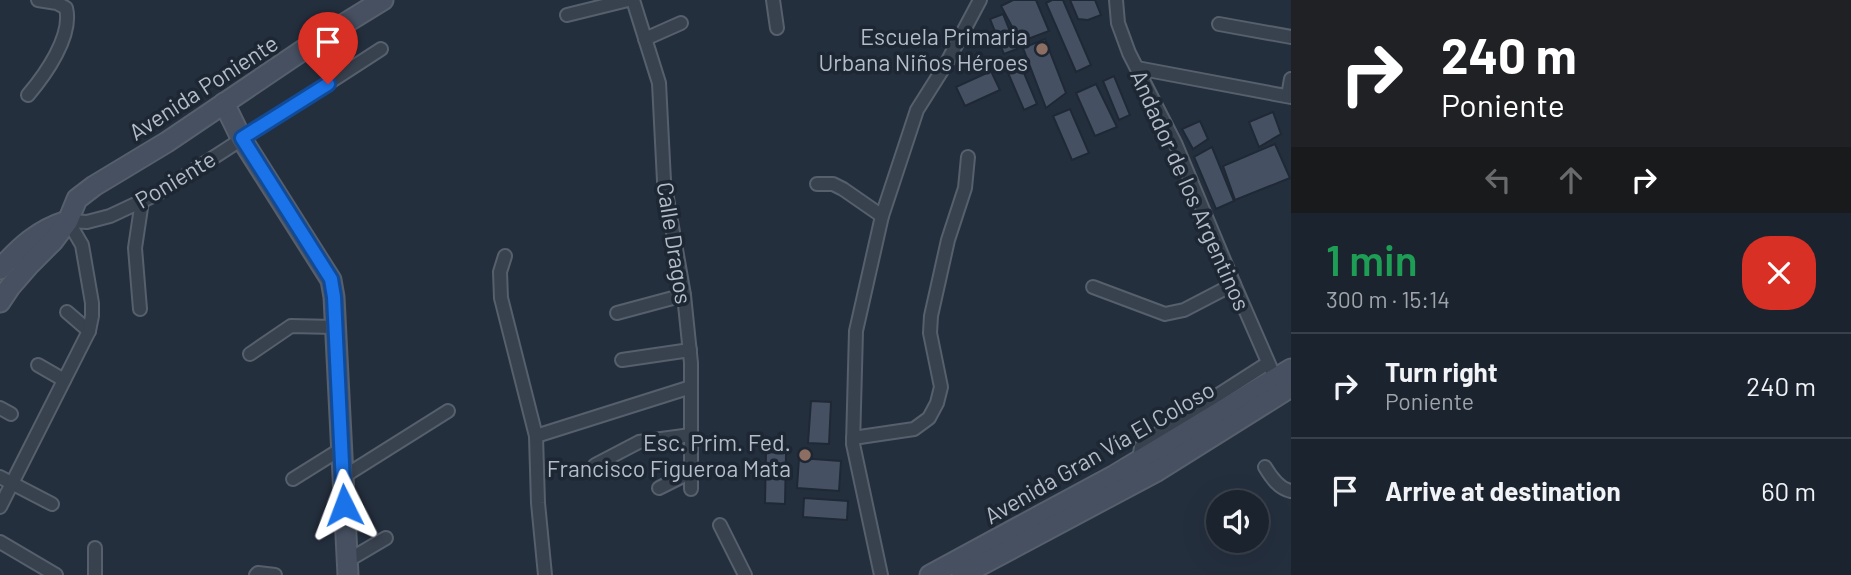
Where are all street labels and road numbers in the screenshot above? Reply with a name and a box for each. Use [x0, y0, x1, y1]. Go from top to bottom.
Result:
street label: Avenida Poniente [123, 28, 283, 146]
street label: Andador de los Argentinos [1125, 65, 1257, 315]
street label: Poniente [130, 144, 220, 214]
street label: Calle Dragos [652, 180, 698, 306]
street label: Avenida Gran Vía El Coloso [979, 375, 1219, 529]

